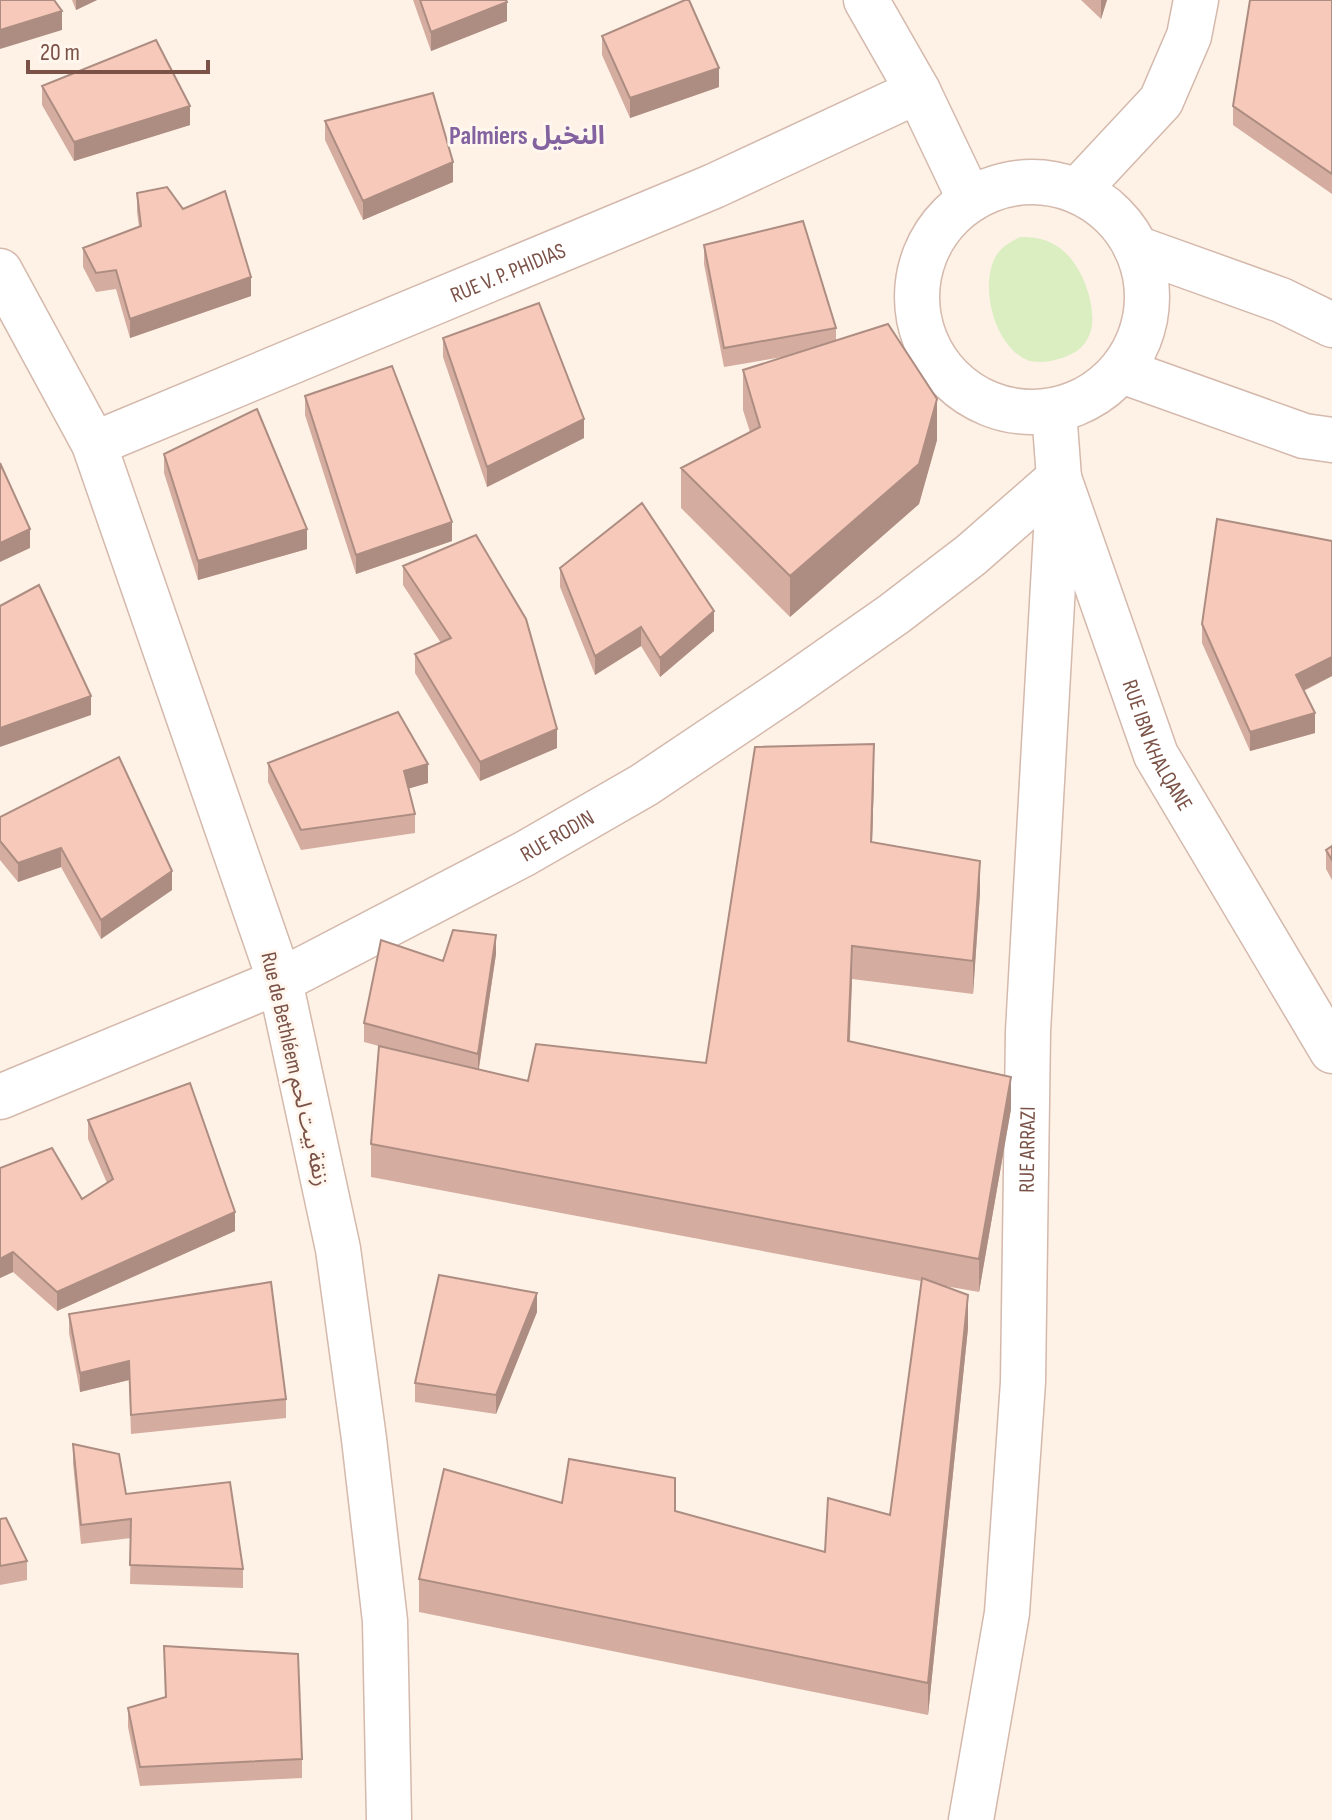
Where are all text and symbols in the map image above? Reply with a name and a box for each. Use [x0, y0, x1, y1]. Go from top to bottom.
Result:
scale bar [28, 24, 208, 74]
text: 20 m [40, 38, 80, 67]
district label: Palmiers النخيل [449, 121, 605, 152]
street label: RUE V. P. PHIDIAS [447, 237, 570, 309]
street label: RUE IBN KHALQANE [1116, 676, 1198, 816]
street label: RUE RODIN [516, 805, 599, 868]
street label: Rue de Bethléem زنقة بيت لحم [252, 950, 335, 1190]
street label: RUE ARRAZI [1014, 1106, 1042, 1193]

